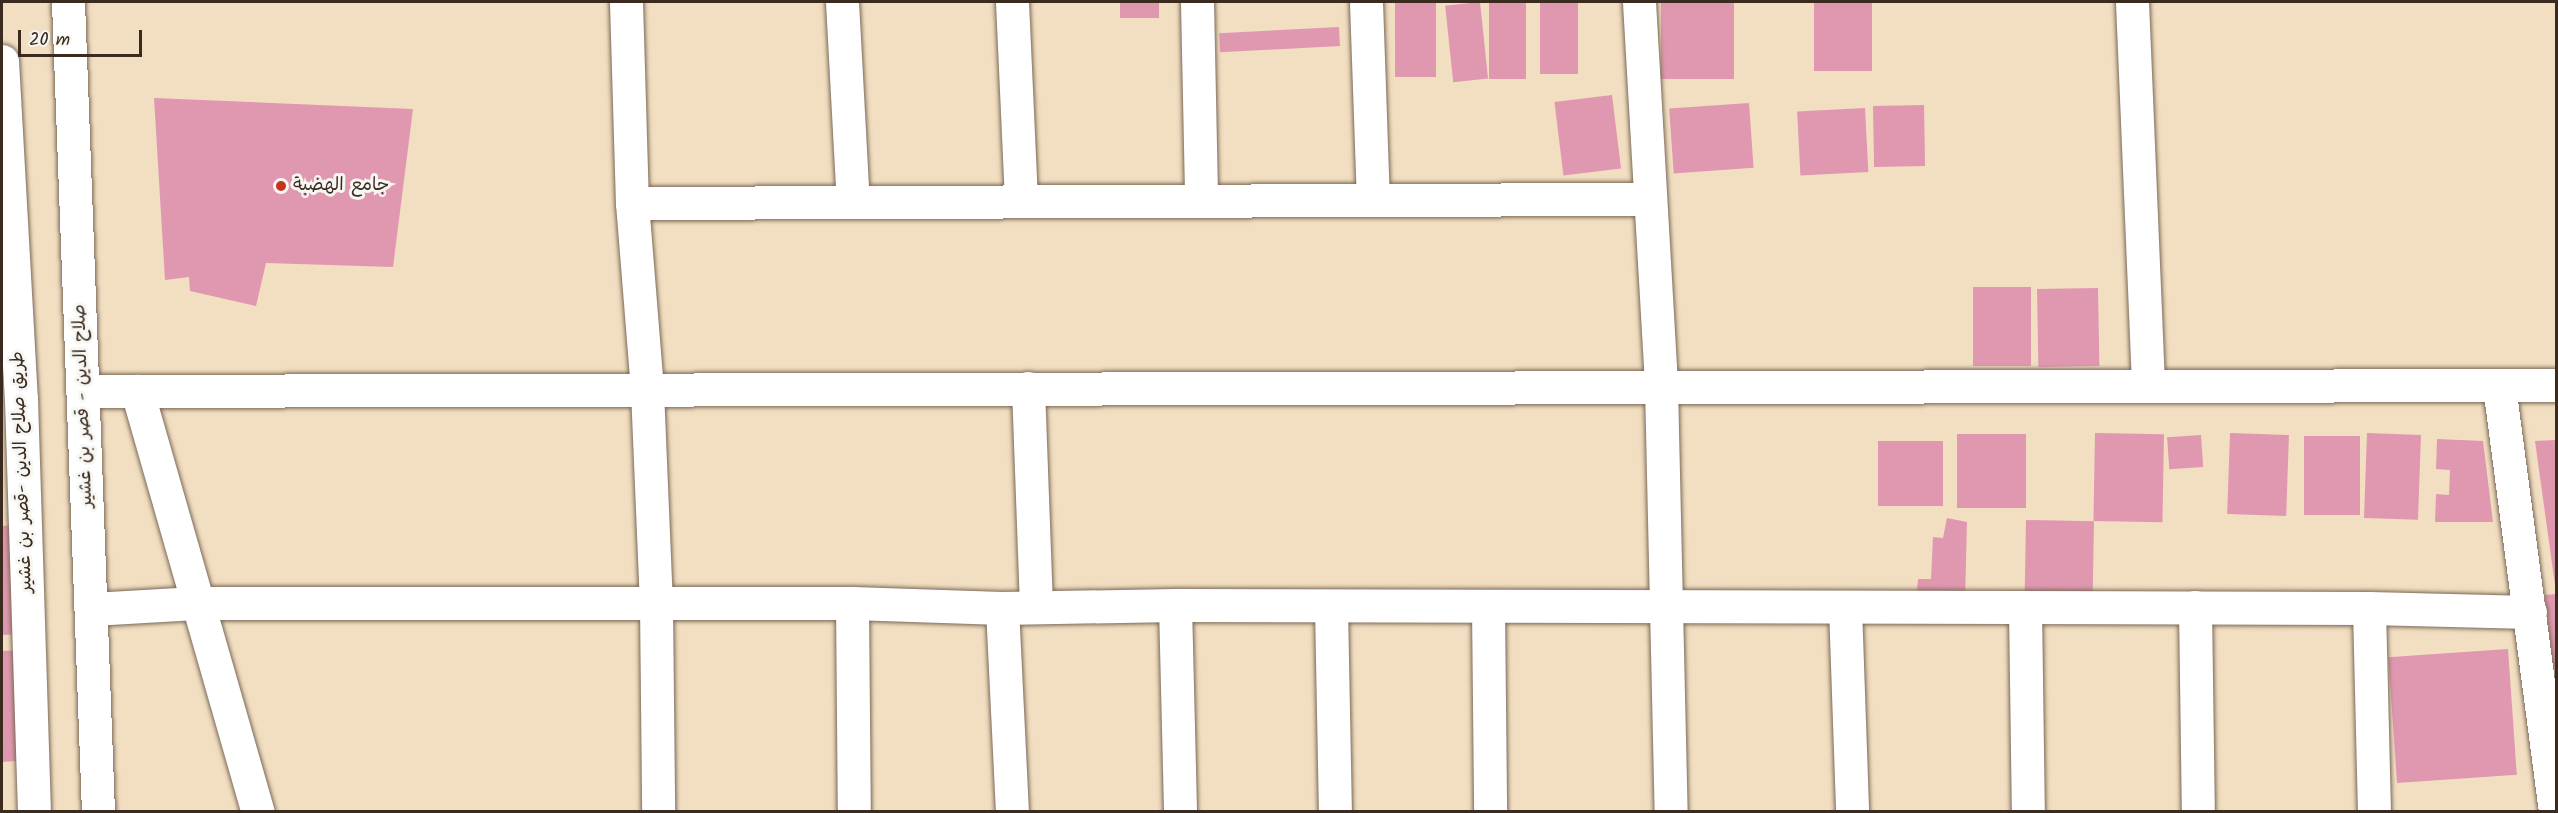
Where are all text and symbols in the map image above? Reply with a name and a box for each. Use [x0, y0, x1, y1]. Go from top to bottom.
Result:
scale bar [21, 18, 146, 56]
text: 20 m [29, 26, 70, 55]
place label: جامع الهضبة [293, 175, 389, 197]
marker: جامع الهضبة [274, 179, 288, 193]
street label: صلاح الدين - قصر بن غشير [70, 304, 98, 508]
street label: طريق صلاح الدين -قصر بن غشير [8, 351, 38, 593]

